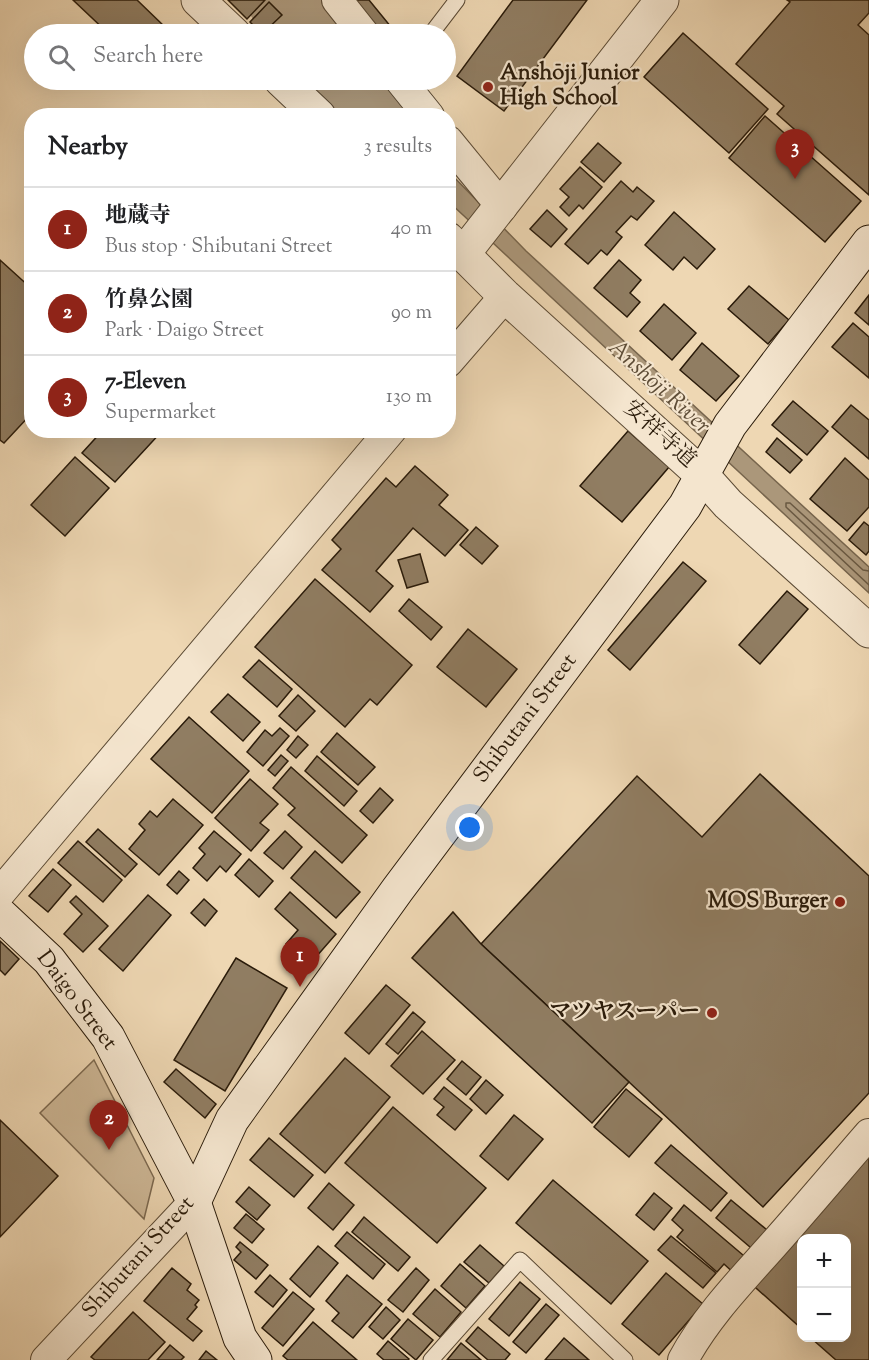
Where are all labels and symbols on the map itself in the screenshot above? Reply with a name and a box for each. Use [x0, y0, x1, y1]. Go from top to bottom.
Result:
place label: Anshōji Junior High School [500, 58, 640, 115]
marker: Anshōji Junior High School [481, 80, 495, 94]
pin: 3 [776, 130, 814, 179]
water label: Anshōji River [600, 332, 718, 443]
street label: 安祥寺道 [616, 394, 702, 476]
street label: Shibutani Street [467, 647, 586, 791]
your location [455, 813, 484, 842]
place label: MOS Burger [708, 886, 829, 918]
marker: MOS Burger [833, 895, 847, 909]
pin: 1 [280, 938, 320, 987]
street label: Daigo Street [28, 944, 125, 1058]
place label: マツヤスーパー [549, 997, 700, 1029]
marker: マツヤスーパー [705, 1006, 719, 1020]
pin: 2 [90, 1100, 128, 1150]
street label: Shibutani Street [75, 1189, 203, 1326]

